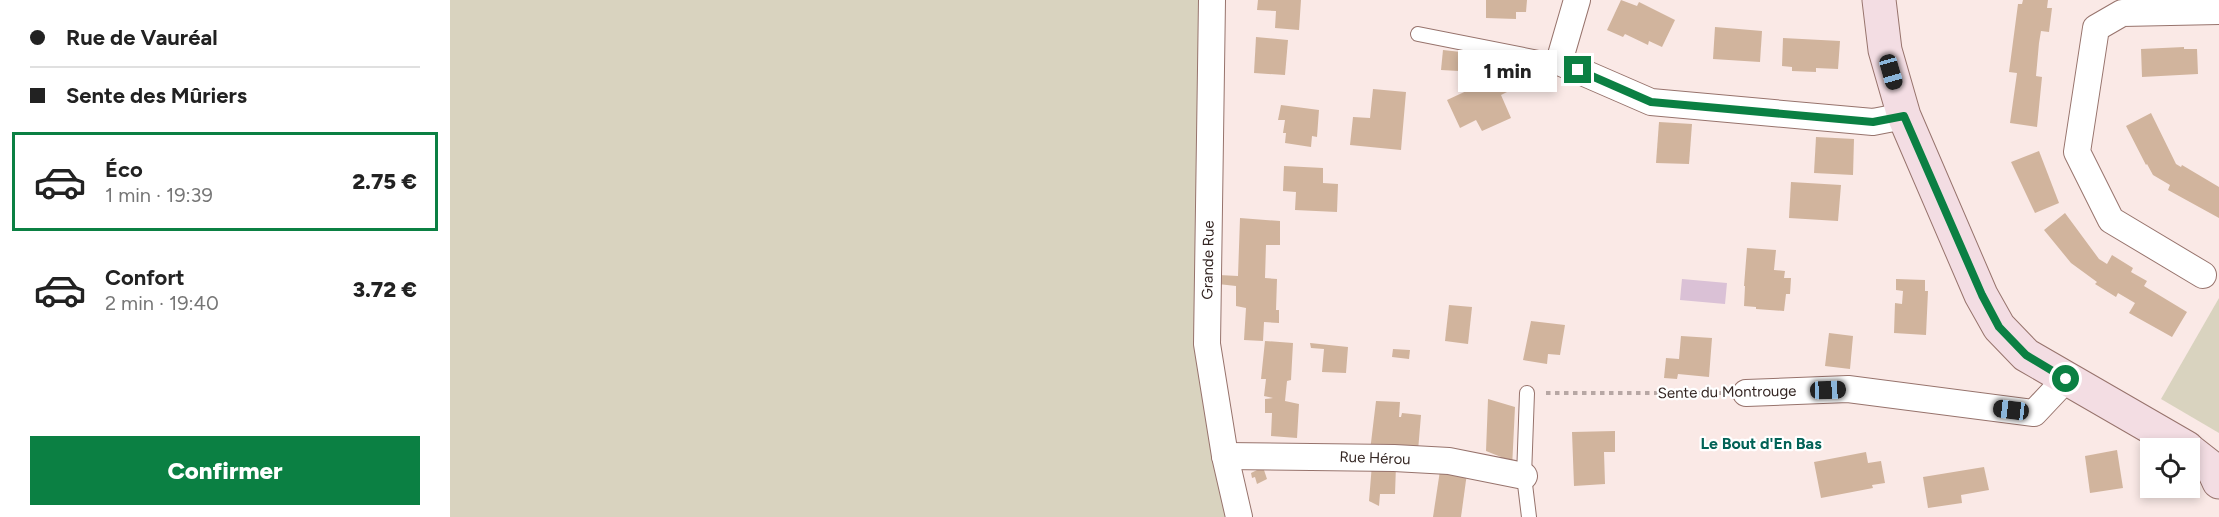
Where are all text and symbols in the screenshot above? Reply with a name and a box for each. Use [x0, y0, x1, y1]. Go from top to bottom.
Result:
text: Rue de Vauréal [66, 24, 218, 51]
callout: 1 min [1458, 49, 1557, 91]
car [1877, 52, 1905, 92]
route end [1564, 56, 1591, 83]
text: 1 min [1484, 59, 1531, 83]
text: Sente des Mûriers [66, 82, 247, 109]
icon: car [33, 155, 87, 209]
text: Éco [105, 156, 143, 183]
text: 2.75 € [352, 168, 417, 195]
text: 1 min · 19:39 [105, 183, 213, 207]
street label: Grande Rue [1198, 220, 1218, 300]
icon: car [33, 263, 87, 317]
text: Confort [105, 264, 185, 291]
text: 3.72 € [353, 276, 417, 303]
text: 2 min · 19:40 [105, 291, 219, 315]
route start [2052, 365, 2079, 392]
car [1810, 380, 1846, 400]
street label: Sente du Montrouge [1657, 382, 1797, 402]
car [1992, 399, 2030, 421]
district label: Le Bout d'En Bas [1700, 434, 1822, 453]
button: Confirmer [30, 436, 420, 505]
map controls [2140, 438, 2200, 498]
button: locate [2140, 438, 2200, 498]
street label: Rue Hérou [1339, 448, 1411, 468]

